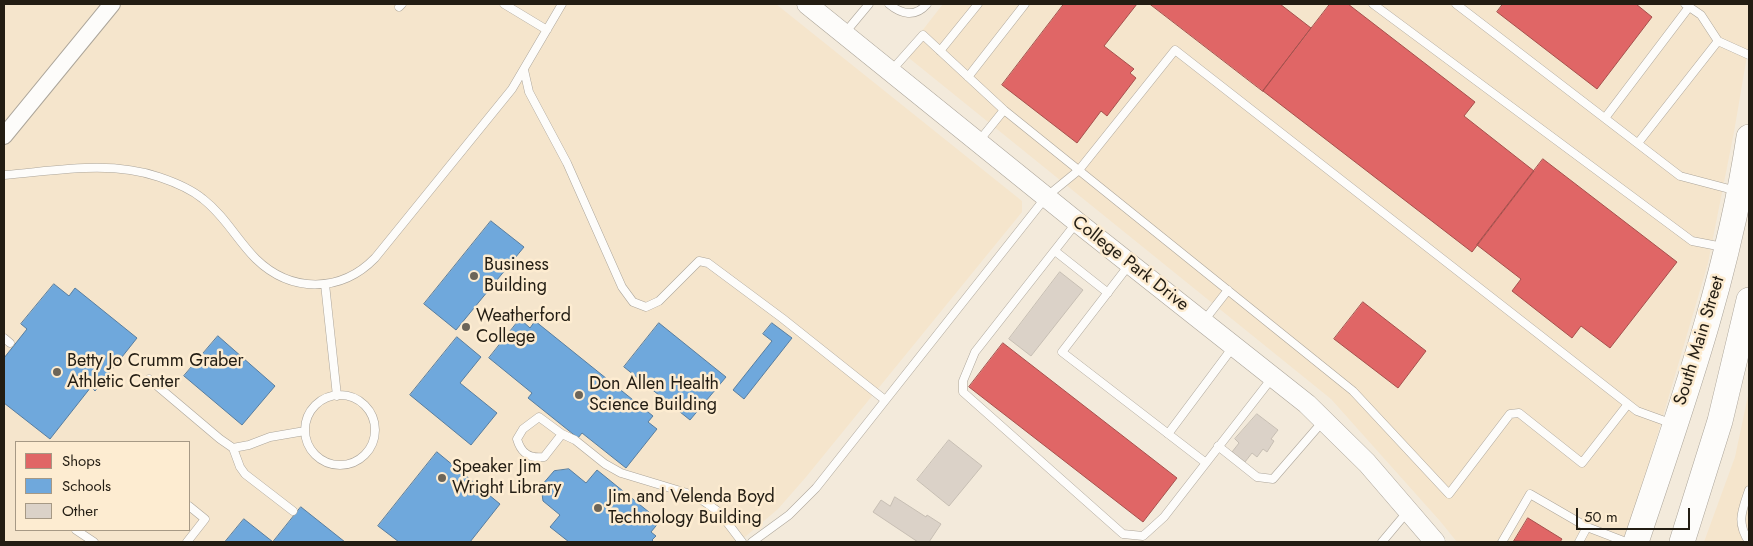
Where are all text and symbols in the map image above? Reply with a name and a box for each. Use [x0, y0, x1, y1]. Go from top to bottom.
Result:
street label: College Park Drive [1067, 212, 1193, 316]
place label: Business Building [484, 255, 549, 298]
marker: Business Building [468, 270, 480, 282]
street label: South Main Street [1670, 274, 1730, 408]
place label: Weatherford College [476, 306, 571, 348]
marker: Weatherford College [460, 321, 472, 333]
place label: Betty Jo Crumm Graber Athletic Center [67, 351, 244, 394]
marker: Betty Jo Crumm Graber Athletic Center [51, 366, 63, 378]
place label: Don Allen Health Science Building [589, 374, 719, 416]
marker: Don Allen Health Science Building [573, 389, 585, 401]
legend [15, 441, 190, 531]
text: Shops [62, 450, 101, 472]
place label: Speaker Jim Wright Library [452, 457, 561, 499]
marker: Speaker Jim Wright Library [436, 472, 448, 484]
text: Schools [62, 475, 111, 497]
place label: Jim and Velenda Boyd Technology Building [608, 487, 775, 530]
scale bar [1578, 498, 1692, 530]
text: Other [62, 500, 98, 522]
marker: Jim and Velenda Boyd Technology Building [592, 502, 604, 514]
text: 50 m [1584, 506, 1618, 528]

